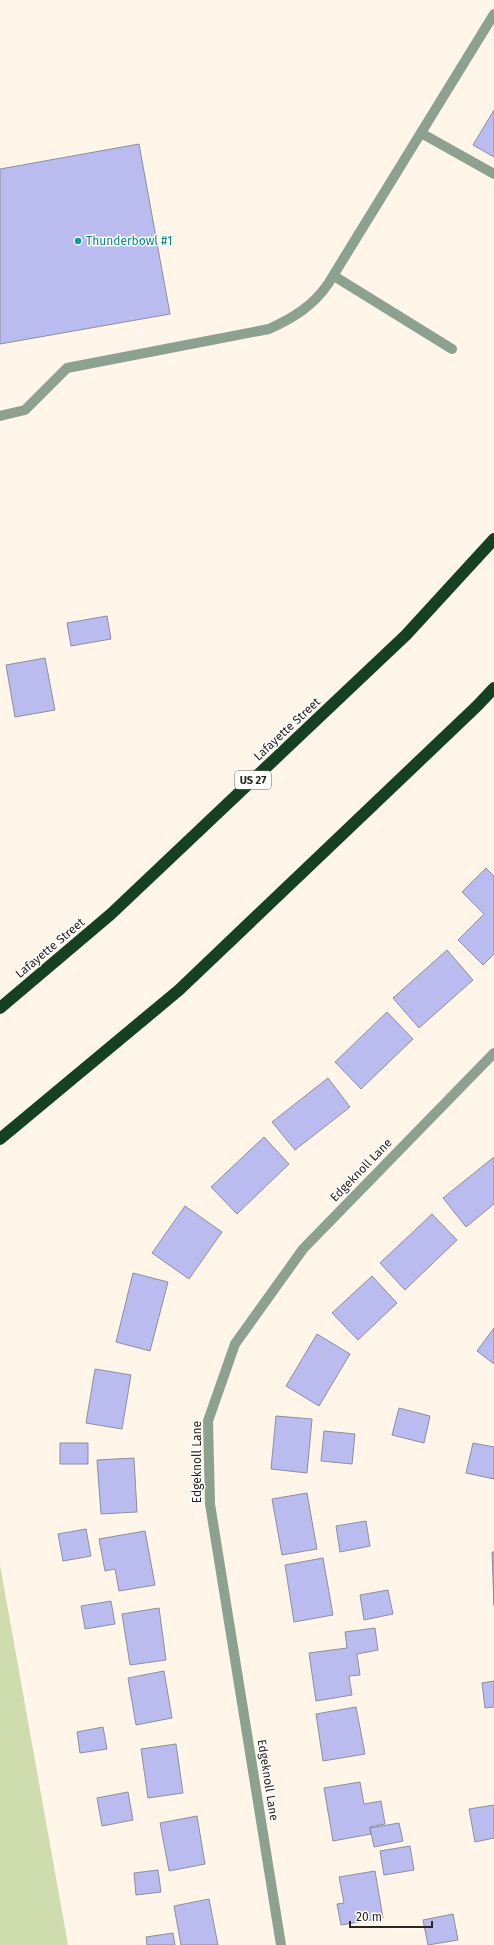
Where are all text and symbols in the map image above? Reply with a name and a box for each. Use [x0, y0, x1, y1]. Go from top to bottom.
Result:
place label: Thunderbowl #1 [86, 234, 172, 248]
marker: Thunderbowl #1 [73, 236, 83, 246]
street label: Lafayette Street [251, 694, 324, 763]
road number: US 27 [235, 771, 271, 789]
street label: Lafayette Street [13, 915, 88, 981]
street label: Edgeknoll Lane [327, 1136, 395, 1204]
street label: Edgeknoll Lane [190, 1421, 204, 1503]
street label: Edgeknoll Lane [255, 1738, 281, 1822]
scale bar [350, 1903, 432, 1929]
text: 20 m [356, 1910, 382, 1924]

